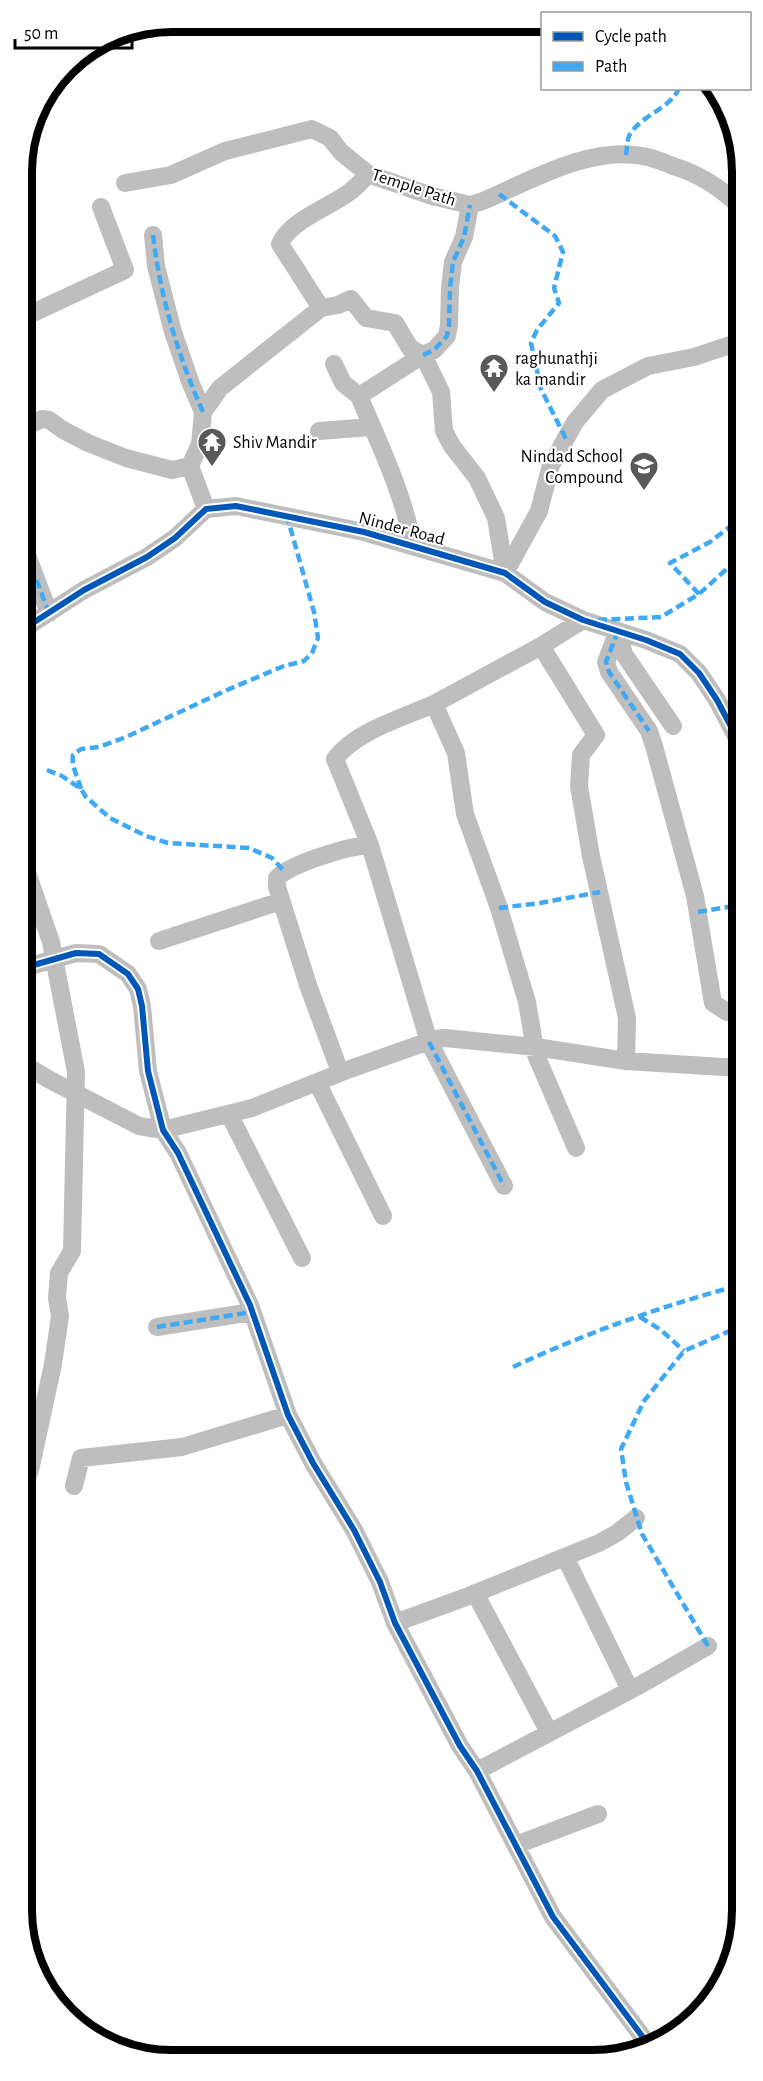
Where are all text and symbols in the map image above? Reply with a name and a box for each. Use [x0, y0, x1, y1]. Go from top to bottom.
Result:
scale bar [15, 12, 132, 50]
legend [541, 12, 751, 90]
text: 50 m [24, 25, 58, 43]
text: Cycle path [595, 28, 667, 46]
text: Path [595, 58, 627, 76]
street label: Temple Path [369, 166, 458, 210]
place label: raghunathji ka mandir [515, 350, 598, 389]
temple icon: raghunathji ka mandir [478, 352, 510, 394]
temple icon: Shiv Mandir [196, 426, 228, 468]
place label: Shiv Mandir [233, 434, 317, 452]
place label: Nindad School Compound [521, 448, 623, 487]
school or university icon: Nindad School Compound [628, 450, 660, 492]
street label: Ninder Road [357, 509, 447, 549]

